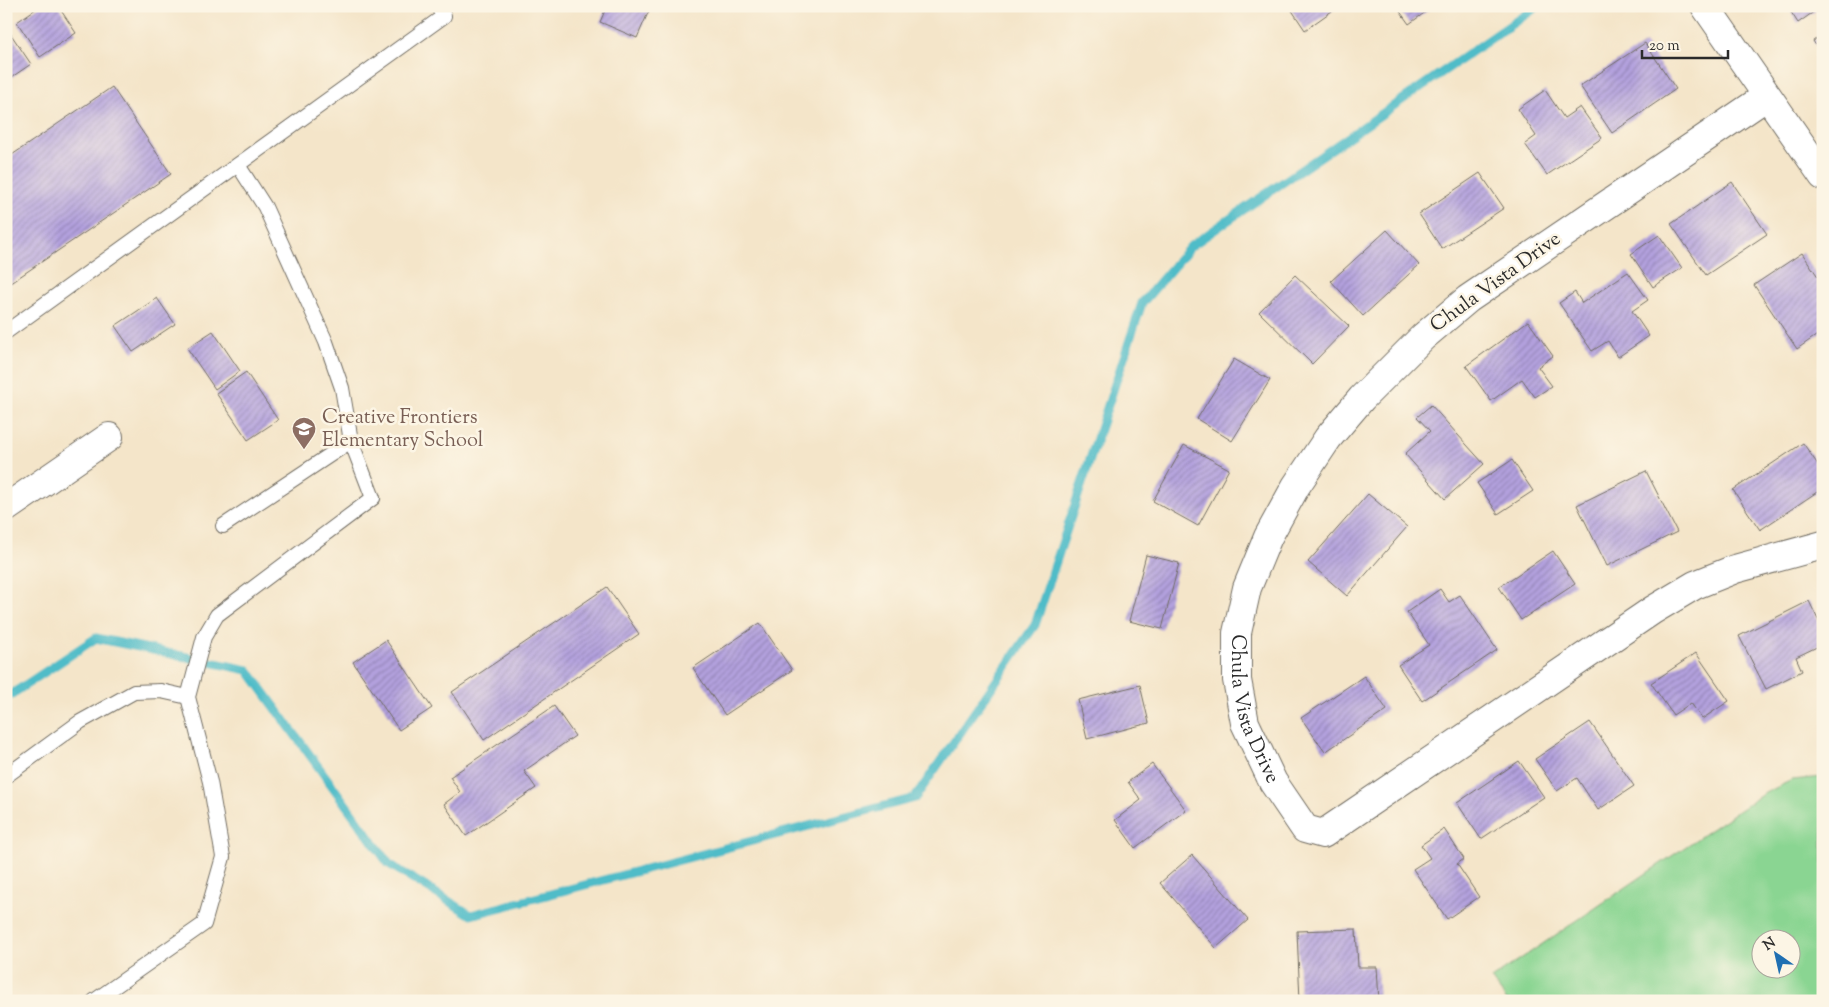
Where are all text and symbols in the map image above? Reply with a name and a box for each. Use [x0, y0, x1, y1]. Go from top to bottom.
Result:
scale bar [1642, 28, 1728, 60]
text: 20 m [1649, 36, 1680, 57]
street label: Chula Vista Drive [1425, 226, 1567, 340]
place label: Creative Frontiers Elementary School [322, 404, 484, 456]
school or university icon: Creative Frontiers Elementary School [291, 416, 317, 450]
street label: Chula Vista Drive [1223, 634, 1286, 789]
north arrow [1752, 930, 1802, 980]
text: N [1760, 933, 1780, 956]

